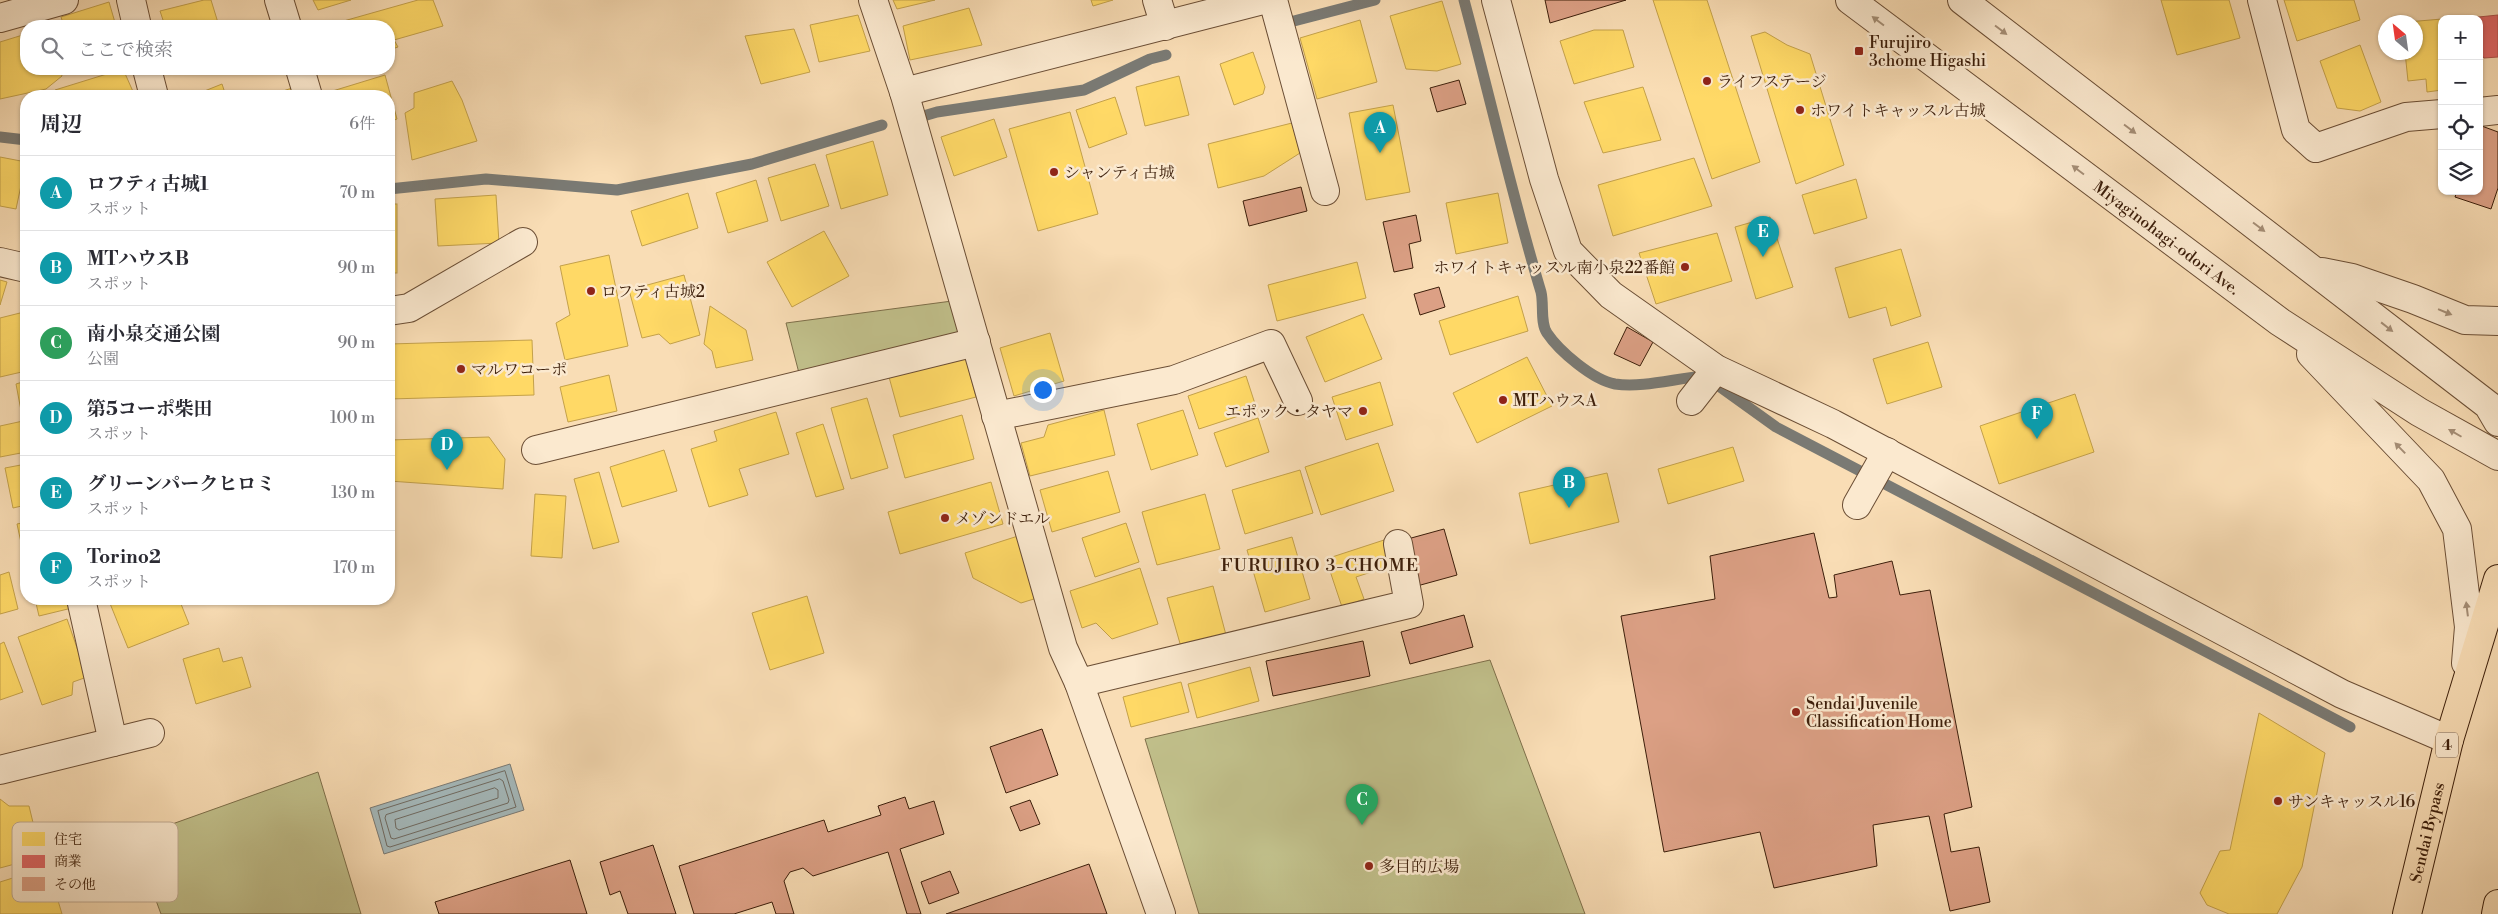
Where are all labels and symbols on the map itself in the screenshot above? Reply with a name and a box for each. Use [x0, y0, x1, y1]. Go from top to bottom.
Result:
one-way arrow [1872, 15, 1885, 26]
north arrow [2378, 15, 2423, 60]
one-way arrow [1994, 24, 2007, 35]
place label: Furujiro 3chome Higashi [1869, 33, 1986, 71]
marker: Furujiro 3chome Higashi [1853, 45, 1865, 57]
place label: ライフステージ [1717, 72, 1827, 92]
marker: ライフステージ [1701, 75, 1713, 87]
place label: ホワイトキャッスル古城 [1810, 101, 1986, 121]
marker: ホワイトキャッスル古城 [1794, 104, 1806, 116]
pin: A [1364, 112, 1396, 153]
one-way arrow [2123, 123, 2136, 134]
place label: シャンティ古城 [1064, 163, 1174, 183]
one-way arrow [2071, 165, 2085, 175]
marker: シャンティ古城 [1048, 166, 1060, 178]
street label: Miyaginohagi-odori Ave. [2089, 177, 2243, 299]
pin: E [1747, 216, 1779, 257]
one-way arrow [2252, 222, 2265, 233]
place label: ホワイトキャッスル南小泉22番館 [1433, 258, 1675, 278]
marker: ホワイトキャッスル南小泉22番館 [1679, 261, 1691, 273]
place label: ロフティ古城2 [601, 282, 705, 302]
marker: ロフティ古城2 [585, 285, 597, 297]
one-way arrow [2438, 308, 2453, 316]
one-way arrow [2380, 322, 2393, 333]
place label: マルワコーポ [471, 360, 567, 380]
marker: マルワコーポ [455, 363, 467, 375]
your location [1030, 377, 1056, 403]
place label: MTハウスA [1513, 391, 1598, 411]
marker: MTハウスA [1497, 394, 1509, 406]
pin: F [2021, 398, 2053, 439]
place label: エポック・タヤマ [1225, 402, 1353, 422]
marker: エポック・タヤマ [1357, 405, 1369, 417]
one-way arrow [2449, 428, 2462, 437]
pin: D [431, 429, 463, 470]
one-way arrow [2394, 443, 2406, 455]
pin: B [1553, 467, 1585, 508]
place label: メゾンドエル [955, 509, 1050, 529]
marker: メゾンドエル [939, 512, 951, 524]
district label: FURUJIRO 3-CHOME [1221, 554, 1419, 577]
one-way arrow [2463, 600, 2471, 616]
place label: Sendai Juvenile Classification Home [1806, 694, 1952, 732]
marker: Sendai Juvenile Classification Home [1790, 706, 1802, 718]
road number: 4 [2436, 732, 2458, 758]
street label: Sendai Bypass [2406, 780, 2449, 885]
pin: C [1346, 784, 1378, 825]
place label: サンキャッスル16 [2288, 792, 2416, 812]
marker: サンキャッスル16 [2272, 795, 2284, 807]
legend [12, 822, 178, 902]
text: 住宅 [54, 831, 82, 849]
text: 商業 [54, 853, 82, 871]
place label: 多目的広場 [1379, 857, 1459, 877]
marker: 多目的広場 [1363, 860, 1375, 872]
text: その他 [54, 876, 96, 894]

